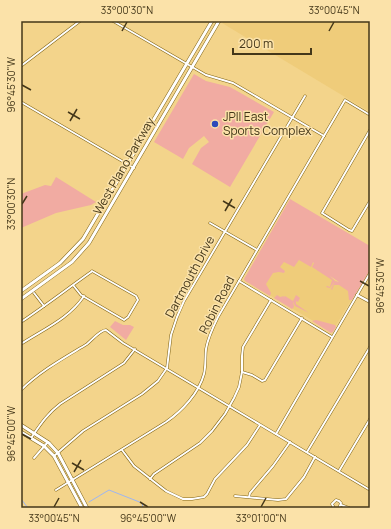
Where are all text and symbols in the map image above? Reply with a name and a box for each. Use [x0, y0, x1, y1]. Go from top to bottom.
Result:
text: 33°00'30"N [101, 3, 153, 17]
text: 33°00'45"N [308, 3, 360, 17]
scale bar [233, 30, 311, 56]
text: 200 m [239, 35, 273, 52]
text: 96°45'30"W [4, 57, 18, 113]
place label: JPII East Sports Complex [223, 108, 312, 139]
street label: West Plano Parkway [89, 113, 159, 218]
marker: JPII East Sports Complex [210, 119, 220, 129]
text: 33°00'30"N [4, 178, 18, 230]
street label: Dartmouth Drive [161, 233, 218, 321]
text: 96°45'30"W [373, 258, 387, 314]
street label: Robin Road [195, 273, 238, 336]
text: 96°45'00"W [4, 405, 18, 462]
text: 33°00'45"N [28, 511, 80, 525]
text: 96°45'00"W [120, 511, 177, 525]
text: 33°01'00"N [236, 511, 286, 525]

